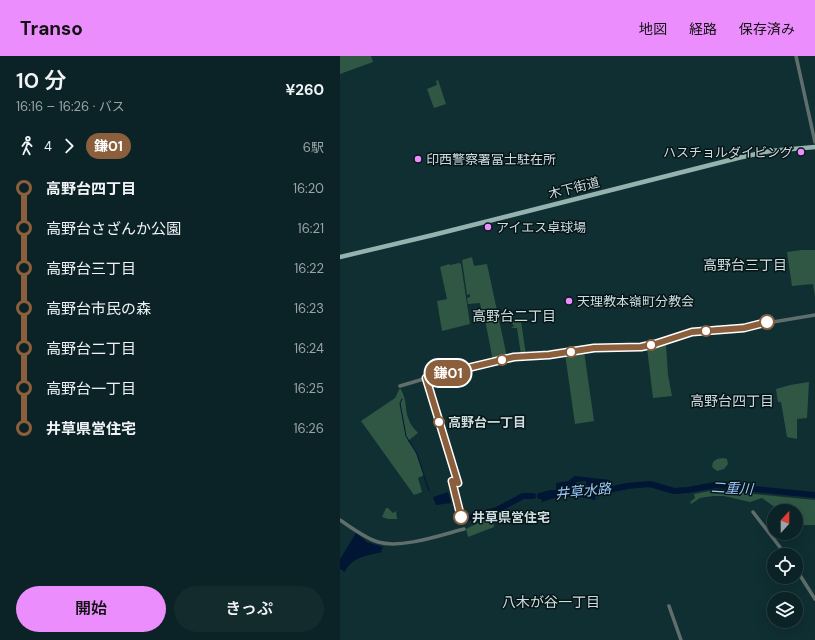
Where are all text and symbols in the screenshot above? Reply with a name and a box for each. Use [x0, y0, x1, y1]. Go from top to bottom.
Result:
text: Transo [20, 16, 83, 41]
text: 地図 [639, 20, 667, 38]
text: 経路 [689, 20, 717, 38]
text: 保存済み [739, 20, 795, 38]
text: 10 分 [16, 66, 66, 95]
text: ¥260 [286, 80, 324, 100]
text: 16:16 – 16:26 · バス [16, 98, 125, 115]
icon: walk [16, 135, 38, 157]
icon: forward [58, 135, 80, 157]
text: 鎌01 [94, 137, 123, 155]
text: 4 [44, 138, 52, 155]
text: 6駅 [303, 139, 324, 156]
place label: ハスチョルダイビング [663, 144, 793, 161]
marker: ハスチョルダイビング [796, 147, 806, 157]
place label: 印西警察署冨士駐在所 [426, 151, 556, 168]
marker: 印西警察署冨士駐在所 [413, 154, 423, 164]
street label: 木下街道 [547, 173, 601, 203]
text: 高野台四丁目 [46, 179, 136, 199]
text: 16:20 [293, 180, 324, 197]
text: 高野台さざんか公園 [46, 219, 181, 239]
place label: アイエス卓球場 [496, 219, 586, 236]
text: 16:21 [298, 220, 324, 237]
marker: アイエス卓球場 [483, 222, 493, 232]
district label: 高野台三丁目 [703, 256, 787, 274]
text: 高野台三丁目 [46, 259, 136, 279]
text: 16:22 [294, 260, 324, 277]
place label: 天理教本嶺町分教会 [577, 293, 694, 310]
marker: 天理教本嶺町分教会 [564, 296, 574, 306]
text: 高野台市民の森 [46, 299, 151, 319]
text: 16:23 [294, 300, 324, 317]
district label: 高野台二丁目 [472, 307, 556, 325]
unlabelled marker [759, 314, 775, 330]
unlabelled marker [700, 325, 712, 337]
text: 高野台二丁目 [46, 339, 136, 359]
unlabelled marker [645, 339, 657, 351]
text: 16:24 [294, 340, 324, 357]
unlabelled marker [565, 346, 577, 358]
unlabelled marker [496, 354, 508, 366]
line badge: 鎌01 [425, 360, 471, 386]
text: 鎌01 [434, 364, 462, 382]
text: 高野台一丁目 [46, 379, 136, 399]
text: 16:25 [294, 380, 324, 397]
district label: 高野台四丁目 [690, 392, 774, 410]
place label: 高野台一丁目 [448, 414, 526, 431]
marker: 高野台一丁目 [433, 416, 445, 428]
text: 井草県営住宅 [46, 419, 136, 439]
text: 16:26 [294, 420, 324, 437]
water label: 二重川 [711, 478, 755, 498]
water label: 井草水路 [554, 479, 613, 503]
north arrow [767, 504, 803, 540]
map controls [767, 504, 803, 628]
marker: 井草県営住宅 [453, 509, 469, 525]
place label: 井草県営住宅 [472, 509, 550, 526]
button: locate [767, 548, 803, 584]
button: 開始 [16, 586, 166, 632]
button: きっぷ [174, 586, 324, 632]
button: layers [767, 592, 803, 628]
district label: 八木が谷一丁目 [502, 593, 600, 611]

